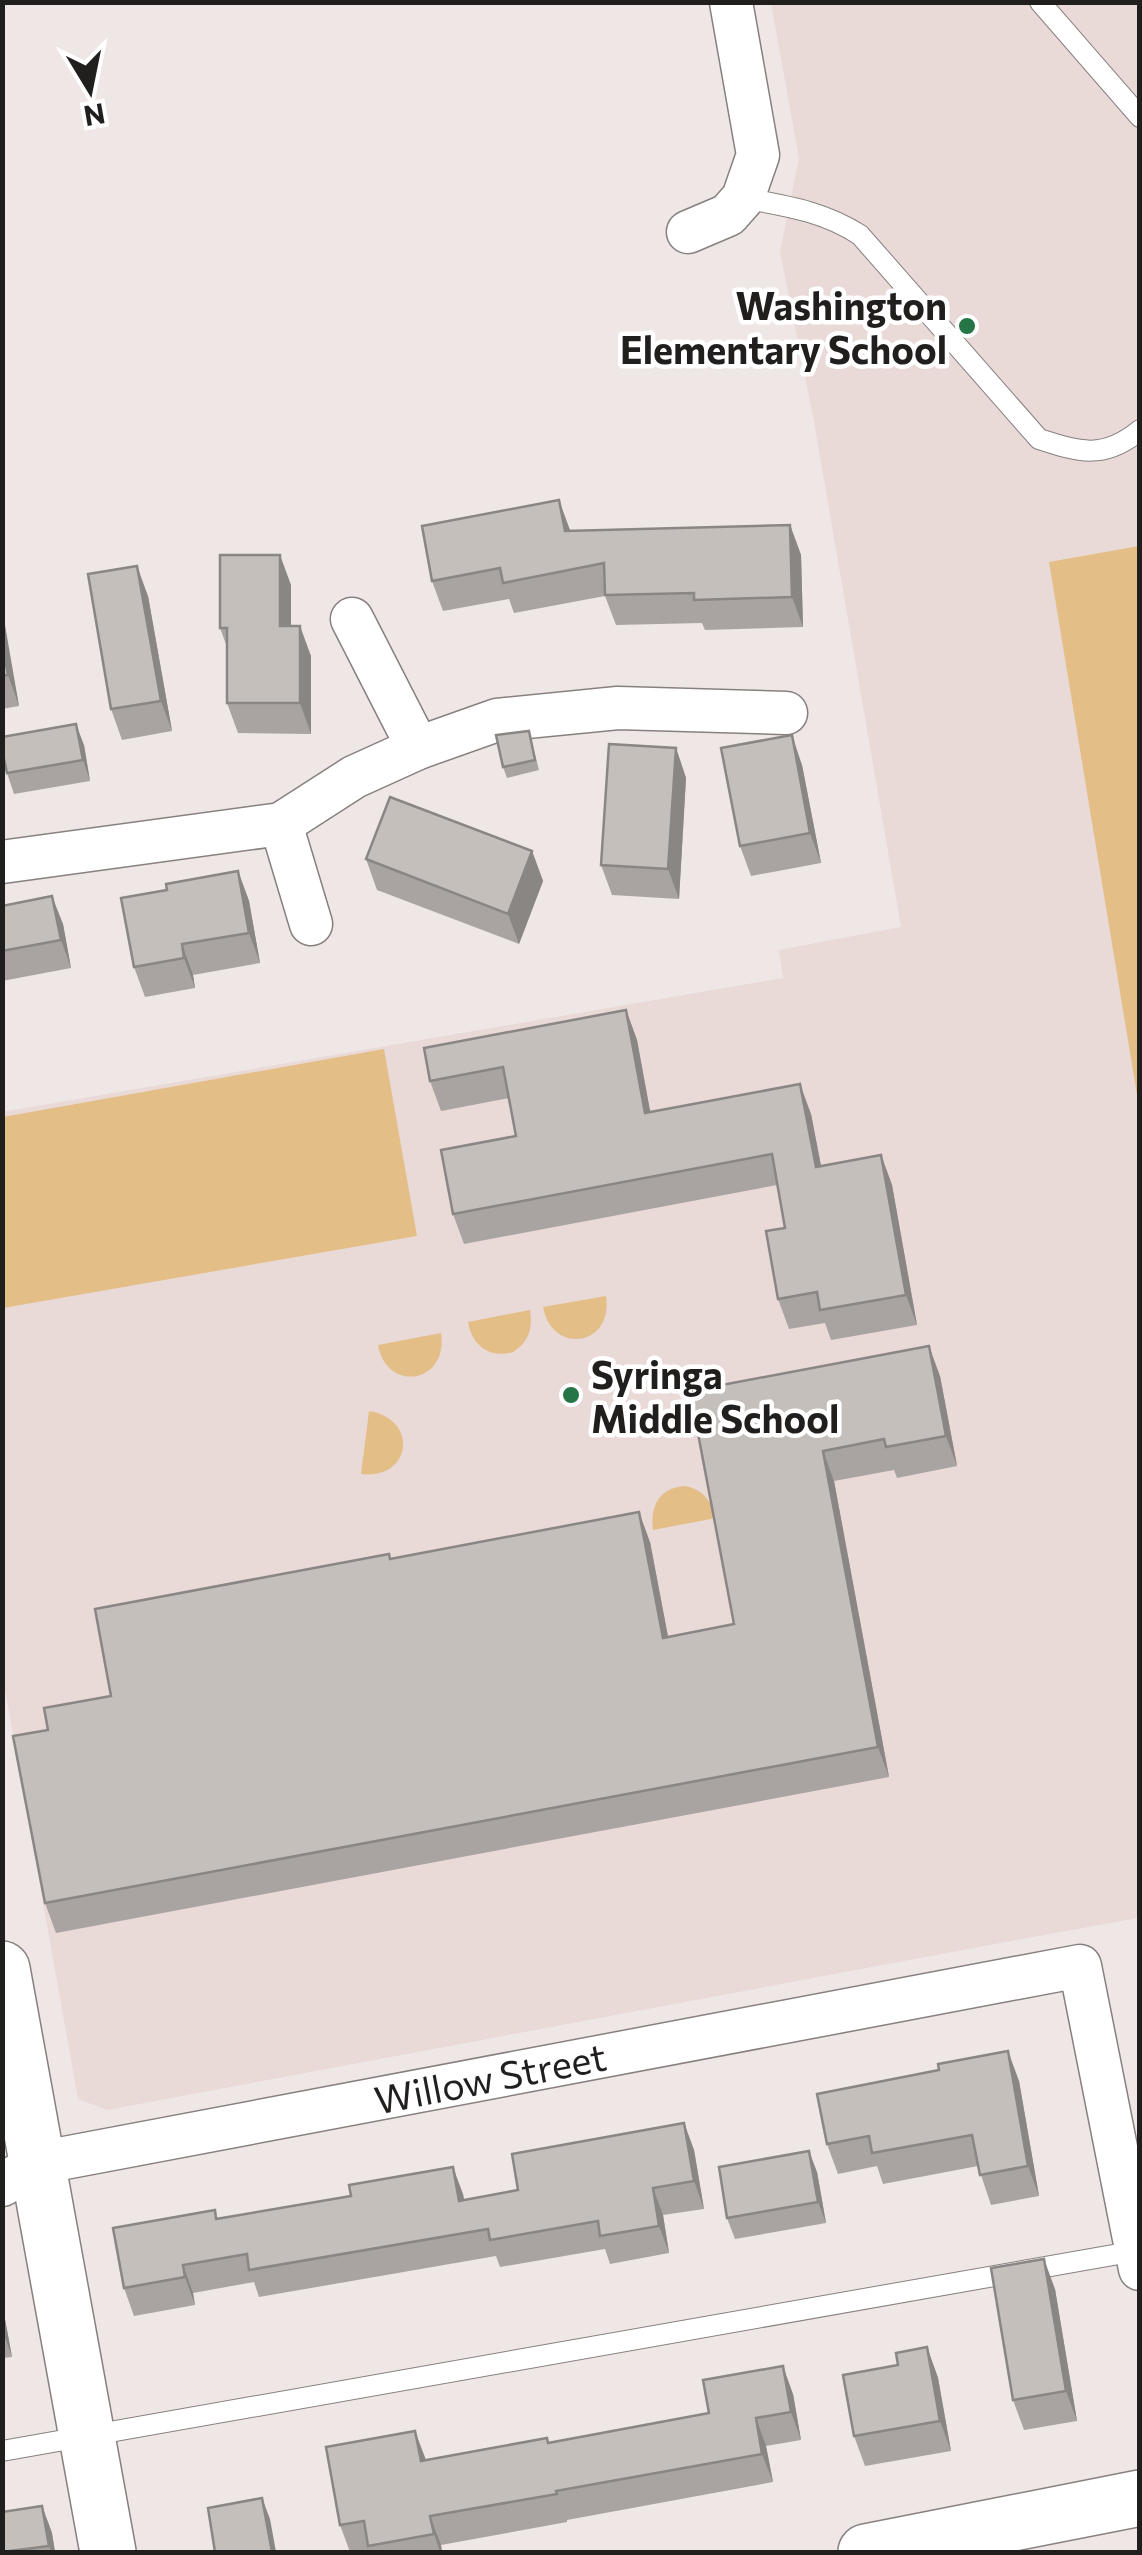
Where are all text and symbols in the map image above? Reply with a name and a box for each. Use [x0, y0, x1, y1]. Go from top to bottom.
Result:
north arrow [40, 40, 140, 140]
text: N [81, 97, 108, 134]
place label: Washington Elementary School [620, 281, 947, 372]
marker: Washington Elementary School [956, 315, 978, 337]
place label: Syringa Middle School [591, 1350, 839, 1441]
marker: Syringa Middle School [560, 1384, 582, 1406]
street label: Willow Street [370, 2032, 610, 2122]

